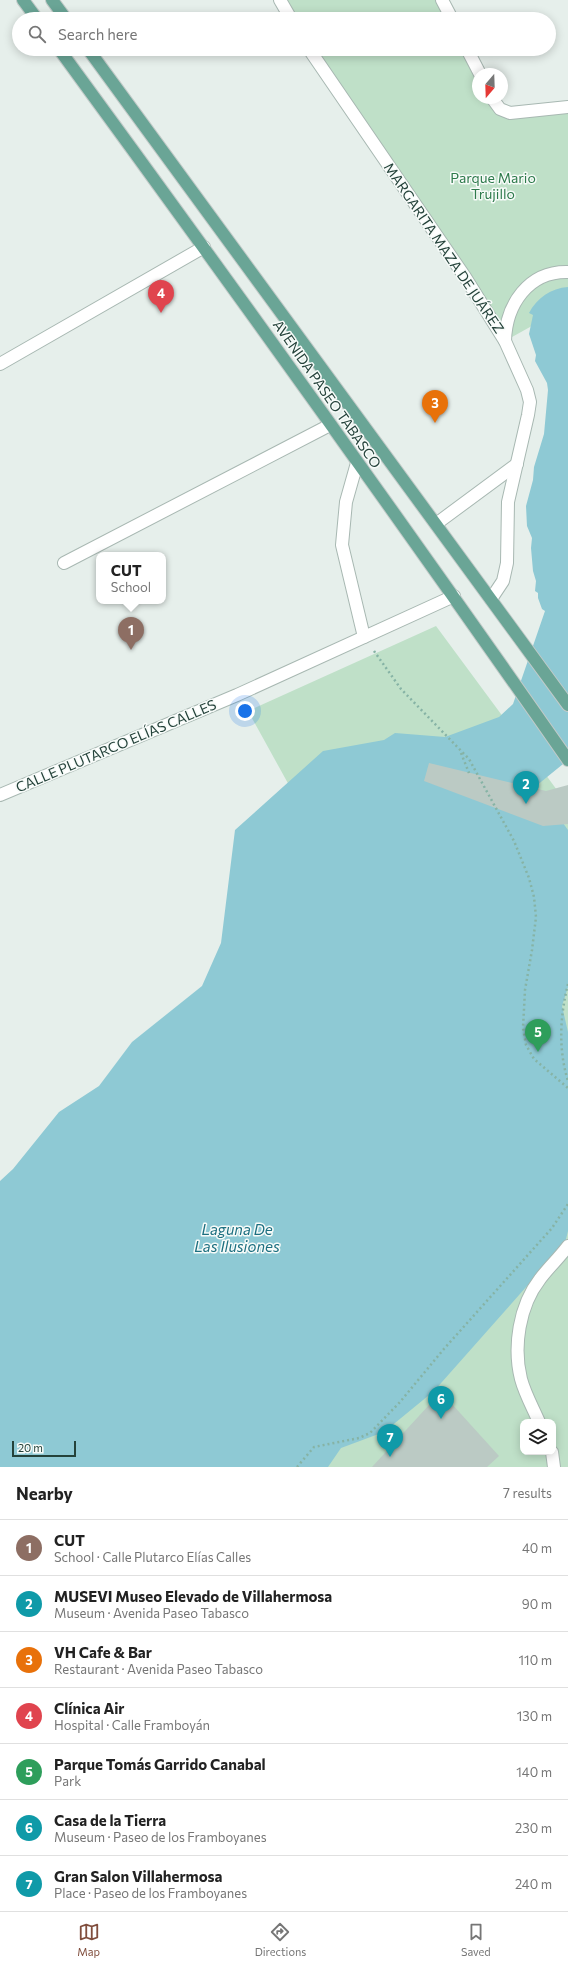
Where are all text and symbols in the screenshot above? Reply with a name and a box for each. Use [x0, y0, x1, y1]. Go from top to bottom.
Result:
search box [12, 12, 556, 56]
icon: search [26, 23, 48, 45]
text: Search here [58, 25, 137, 43]
north arrow [472, 68, 508, 104]
street label: MARGARITA MAZA DE JUÁREZ [381, 159, 508, 336]
park label: Parque Mario Trujillo [450, 169, 536, 202]
pin: 4 [148, 280, 174, 313]
street label: AVENIDA PASEO TABASCO [270, 316, 385, 471]
pin: 3 [422, 390, 448, 423]
popup [96, 552, 166, 604]
text: CUT [111, 561, 142, 579]
text: School [111, 579, 151, 595]
pin: 1 [118, 617, 144, 650]
street label: CALLE PLUTARCO ELÍAS CALLES [13, 696, 219, 796]
your location [235, 701, 255, 721]
pin: 2 [513, 771, 539, 804]
pin: 5 [525, 1019, 551, 1052]
water label: Laguna De Las Ilusiones [194, 1220, 280, 1255]
pin: 6 [428, 1386, 454, 1419]
map controls [520, 1419, 556, 1455]
button: layers [520, 1419, 556, 1455]
pin: 7 [377, 1424, 403, 1457]
scale bar [12, 1439, 76, 1458]
text: 20 m [18, 1441, 43, 1454]
text: Nearby [16, 1483, 73, 1504]
text: 7 results [503, 1485, 552, 1501]
text: CUT [54, 1531, 85, 1549]
text: 1 [26, 1540, 32, 1556]
text: 40 m [522, 1540, 552, 1556]
text: School · Calle Plutarco Elías Calles [54, 1549, 251, 1565]
text: MUSEVI Museo Elevado de Villahermosa [54, 1587, 332, 1605]
text: 2 [25, 1596, 33, 1612]
text: 90 m [522, 1596, 552, 1612]
text: Museum · Avenida Paseo Tabasco [54, 1605, 249, 1621]
text: VH Cafe & Bar [54, 1643, 152, 1661]
text: 3 [25, 1652, 33, 1668]
text: 110 m [519, 1652, 552, 1668]
text: Restaurant · Avenida Paseo Tabasco [54, 1661, 263, 1677]
text: Clínica Air [54, 1699, 125, 1717]
text: 4 [25, 1708, 33, 1724]
text: 130 m [517, 1708, 552, 1724]
text: Hospital · Calle Framboyán [54, 1717, 210, 1733]
text: Parque Tomás Garrido Canabal [54, 1755, 266, 1773]
text: 5 [25, 1764, 33, 1780]
text: 140 m [516, 1764, 552, 1780]
text: Park [54, 1773, 81, 1789]
text: Casa de la Tierra [54, 1811, 166, 1829]
text: 6 [25, 1820, 33, 1836]
text: 230 m [515, 1820, 552, 1836]
text: Museum · Paseo de los Framboyanes [54, 1829, 267, 1845]
text: Gran Salon Villahermosa [54, 1867, 222, 1885]
text: 7 [25, 1876, 33, 1892]
text: 240 m [515, 1876, 552, 1892]
text: Place · Paseo de los Framboyanes [54, 1885, 247, 1901]
tab: Map [77, 1921, 100, 1958]
tab: Directions [255, 1921, 306, 1958]
tab: Saved [461, 1921, 491, 1958]

